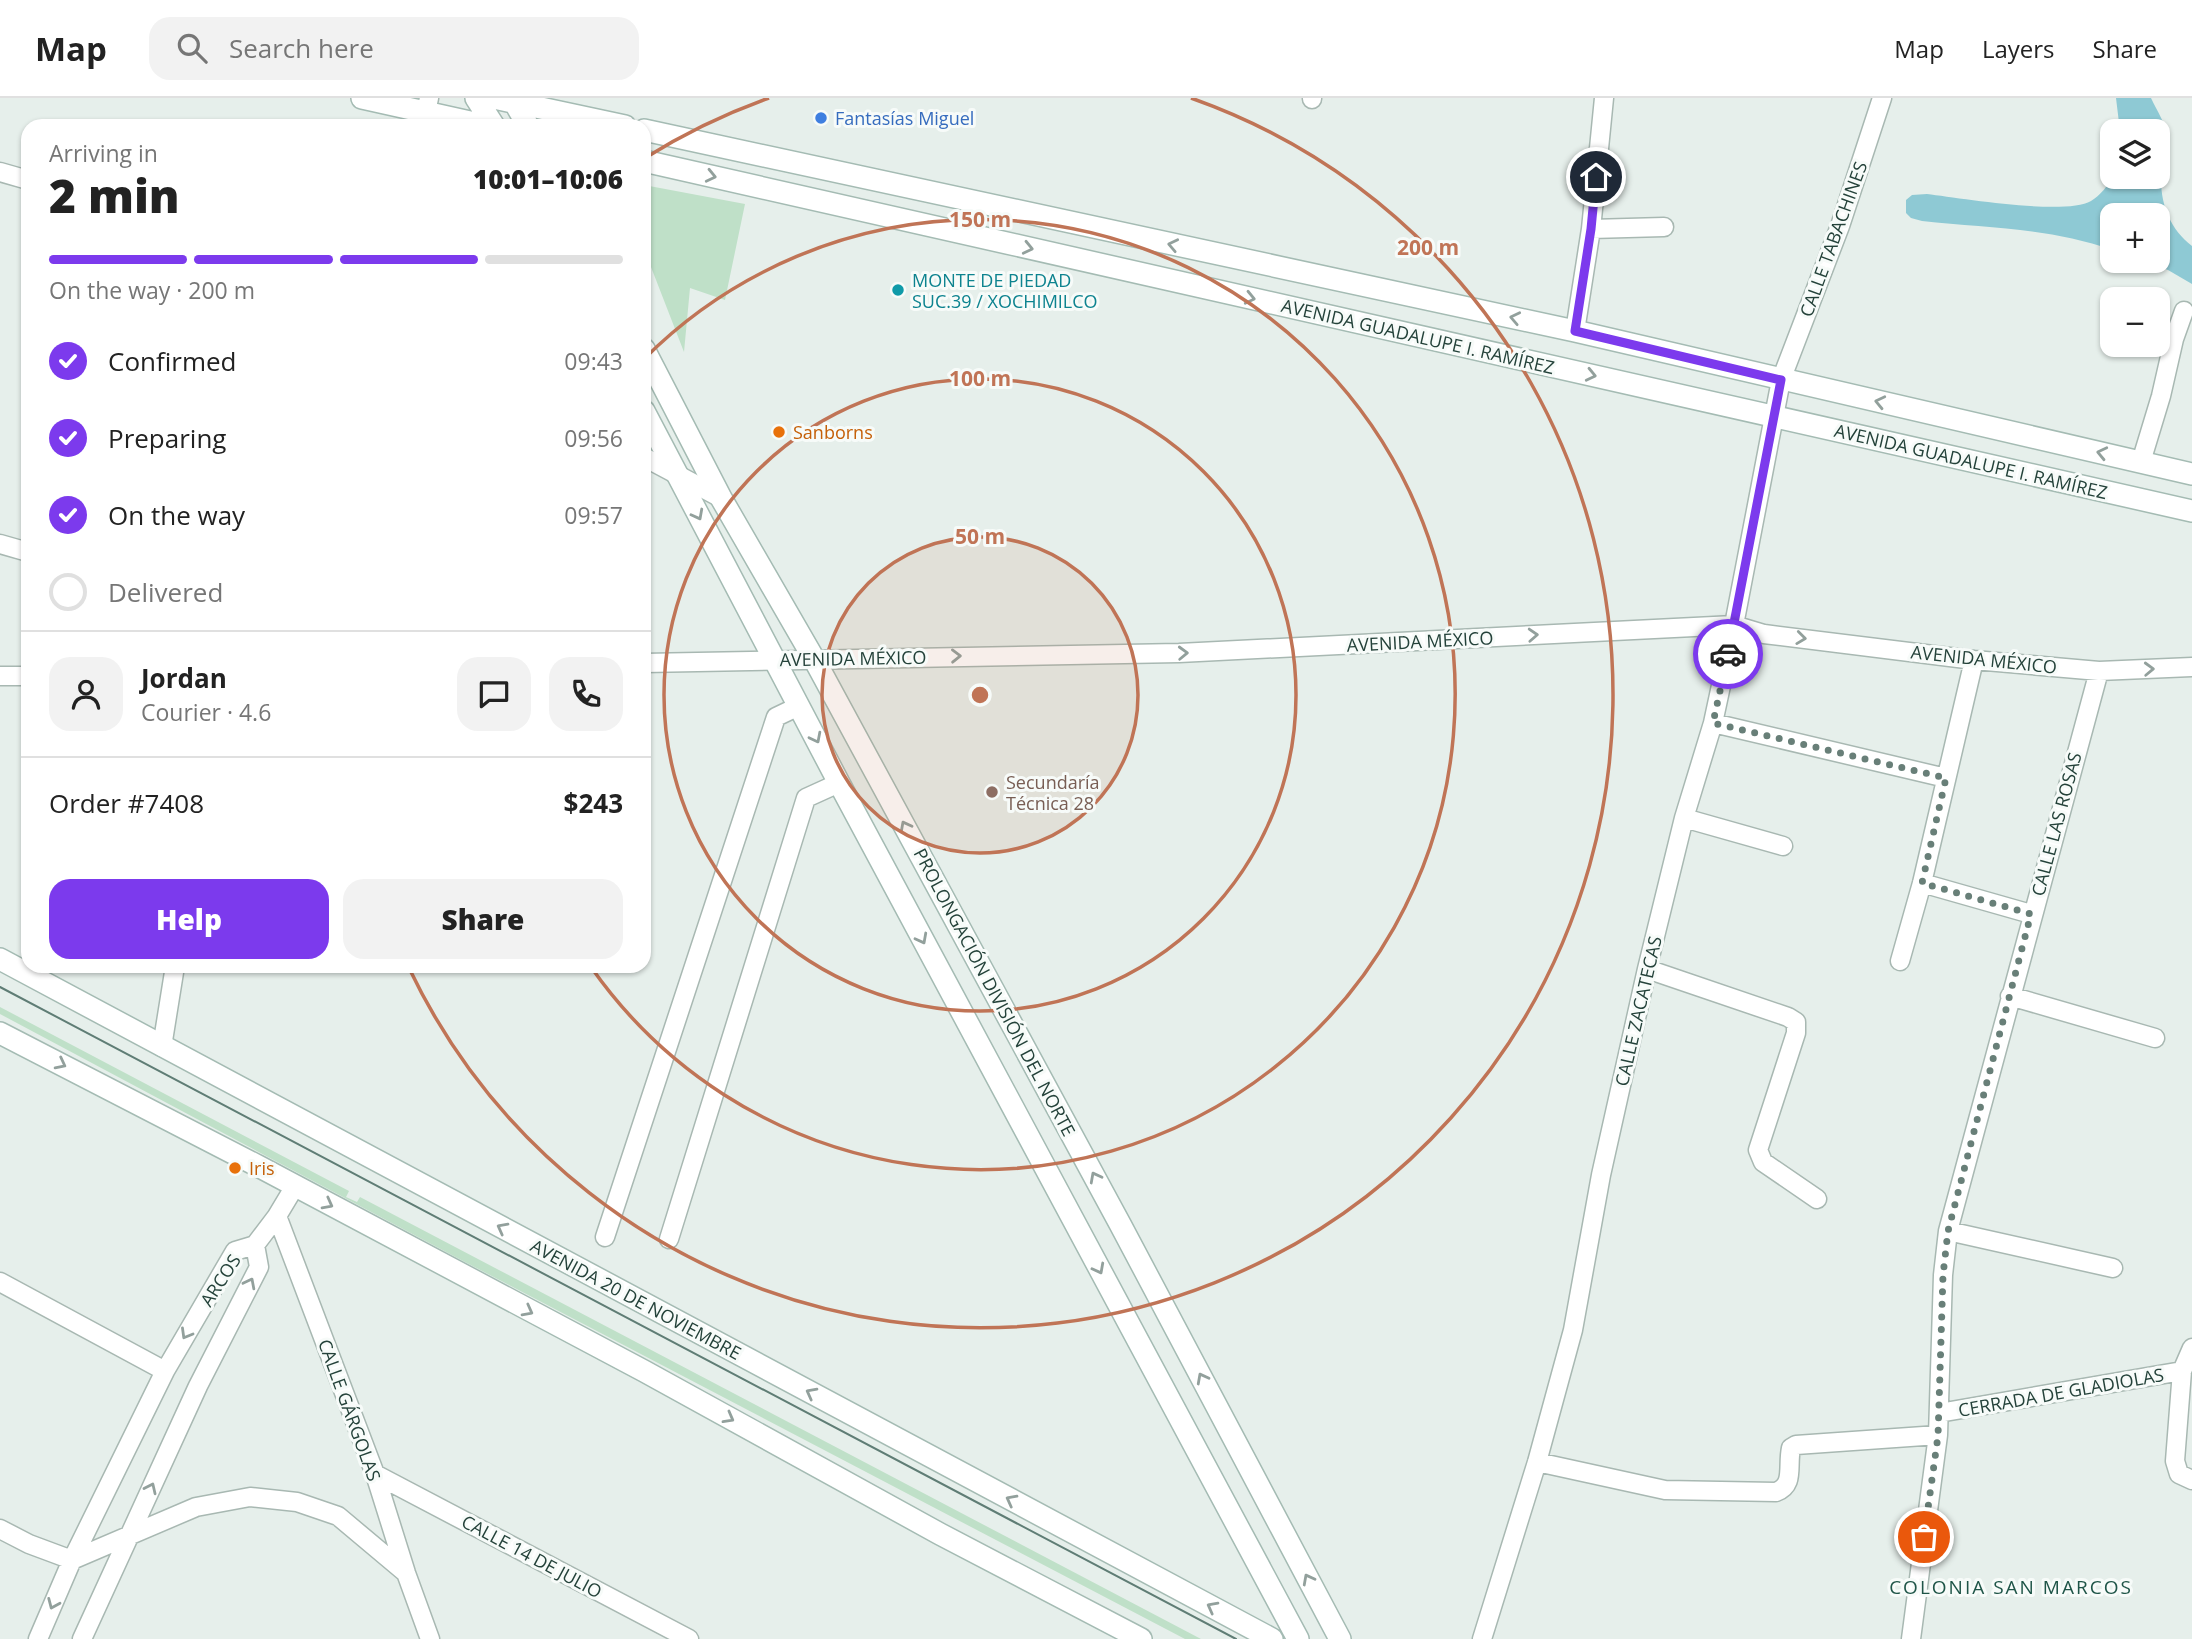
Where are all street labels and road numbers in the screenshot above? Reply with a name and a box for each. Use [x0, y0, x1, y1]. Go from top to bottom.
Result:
street label: CALLE TABACHINES [1794, 158, 1872, 320]
street label: AVENIDA GUADALUPE I. RAMÍREZ [1279, 293, 1557, 379]
street label: AVENIDA GUADALUPE I. RAMÍREZ [1832, 418, 2110, 504]
street label: AVENIDA MÉXICO [1346, 625, 1494, 657]
street label: AVENIDA MÉXICO [1910, 639, 2058, 679]
street label: AVENIDA MÉXICO [779, 645, 927, 671]
street label: CALLE LAS ROSAS [2025, 749, 2087, 898]
street label: PROLONGACIÓN DIVISIÓN DEL NORTE [909, 844, 1081, 1140]
street label: CALLE ZACATECAS [1609, 934, 1667, 1088]
street label: AVENIDA 20 DE NOVIEMBRE [527, 1233, 745, 1365]
street label: ARCOS [194, 1249, 246, 1311]
street label: CALLE GÁRGOLAS [313, 1336, 387, 1484]
street label: CERRADA DE GLADIOLAS [1956, 1362, 2166, 1422]
street label: CALLE 14 DE JULIO [458, 1509, 606, 1603]

